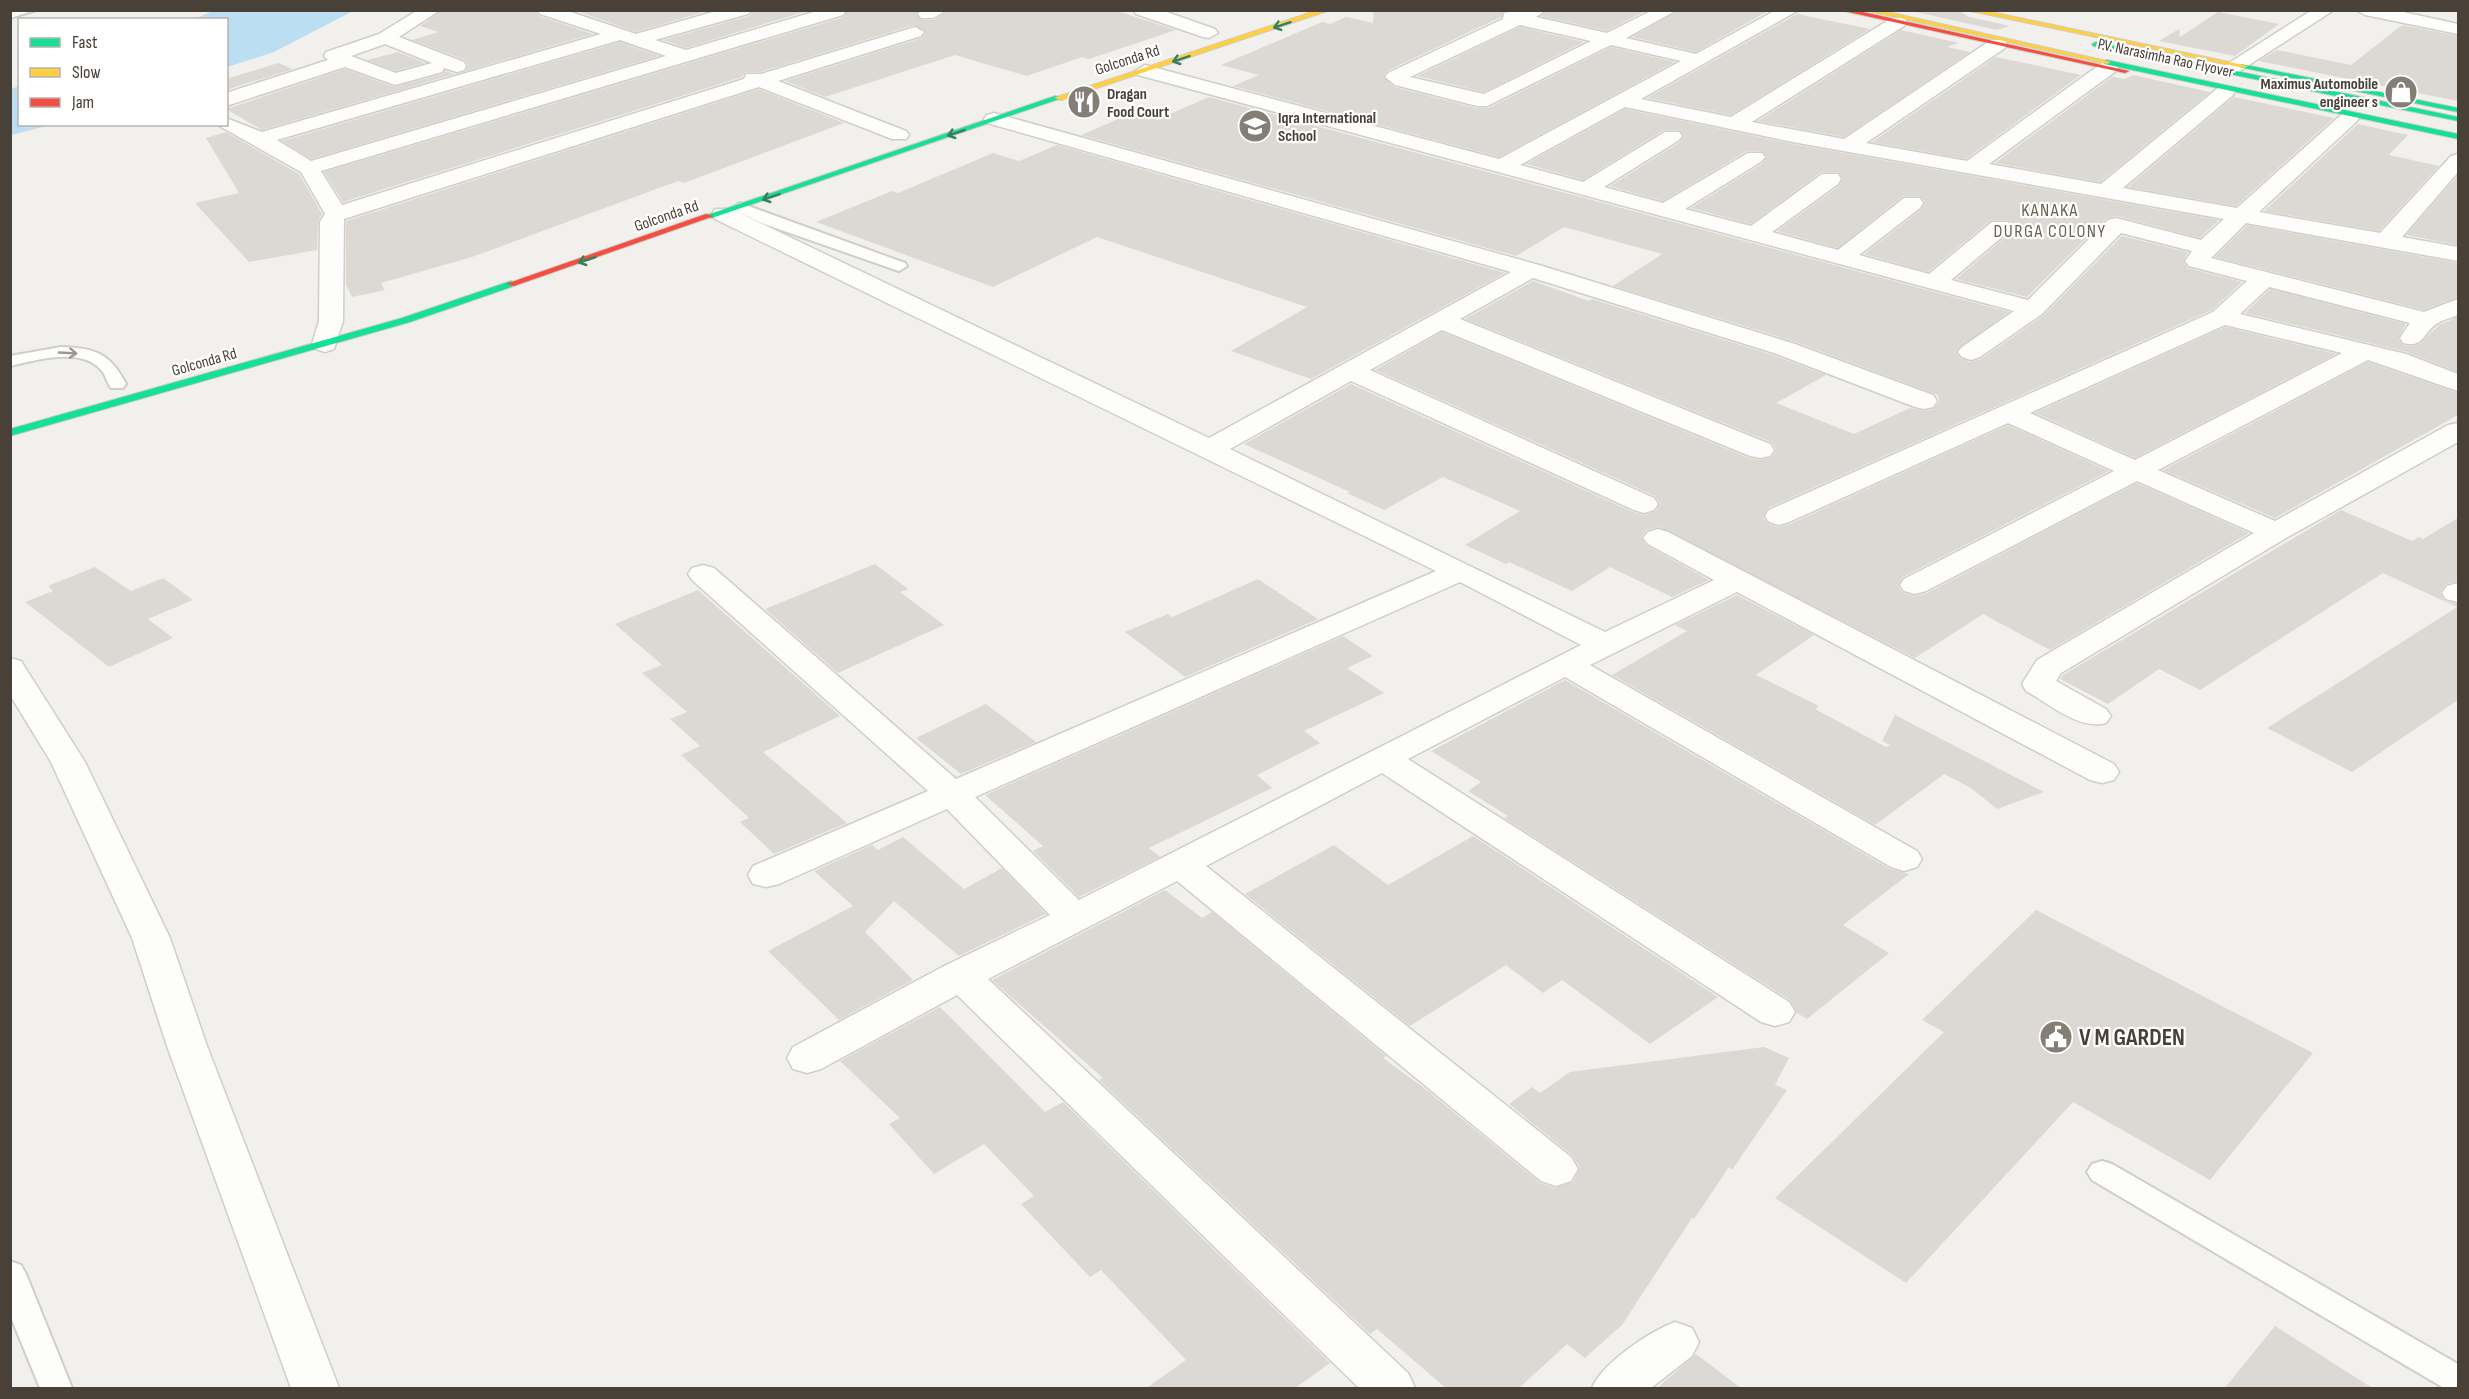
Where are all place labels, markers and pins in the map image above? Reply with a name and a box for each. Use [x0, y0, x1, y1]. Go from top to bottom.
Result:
shop icon: Maximus Automobile engineer s [2383, 74, 2419, 110]
place label: Maximus Automobile engineer s [2261, 75, 2378, 112]
restaurant icon: Dragan Food Court [1066, 84, 1102, 120]
place label: Dragan Food Court [1107, 85, 1169, 122]
school or university icon: Iqra International School [1237, 108, 1273, 144]
place label: Iqra International School [1278, 109, 1376, 146]
public building icon: V M GARDEN [2038, 1019, 2074, 1055]
place label: V M GARDEN [2079, 1023, 2185, 1052]

